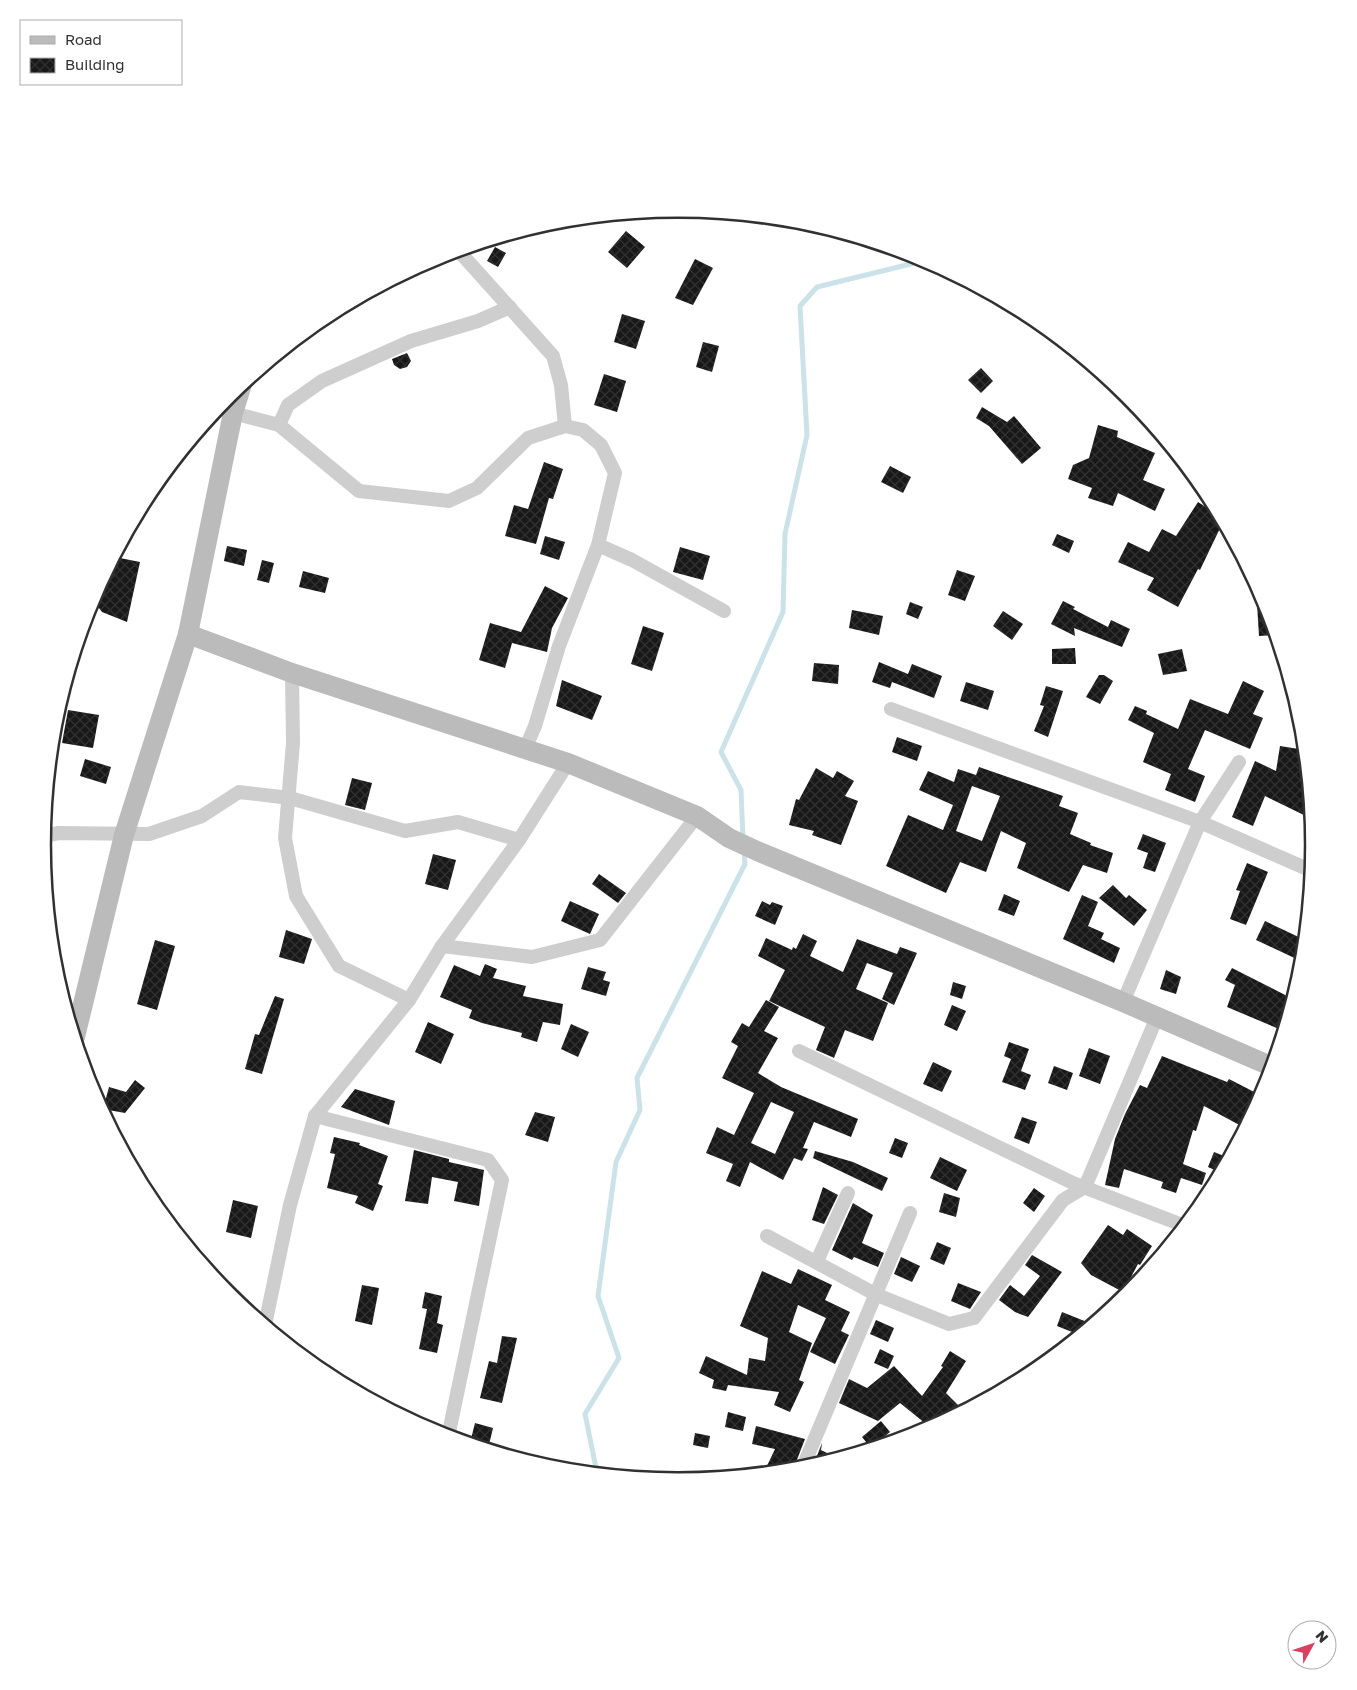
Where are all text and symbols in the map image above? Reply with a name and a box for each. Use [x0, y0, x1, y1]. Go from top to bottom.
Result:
legend [20, 20, 182, 85]
text: Road [65, 30, 102, 48]
text: Building [65, 55, 125, 73]
north arrow [1287, 1620, 1337, 1670]
text: N [1312, 1627, 1332, 1646]

